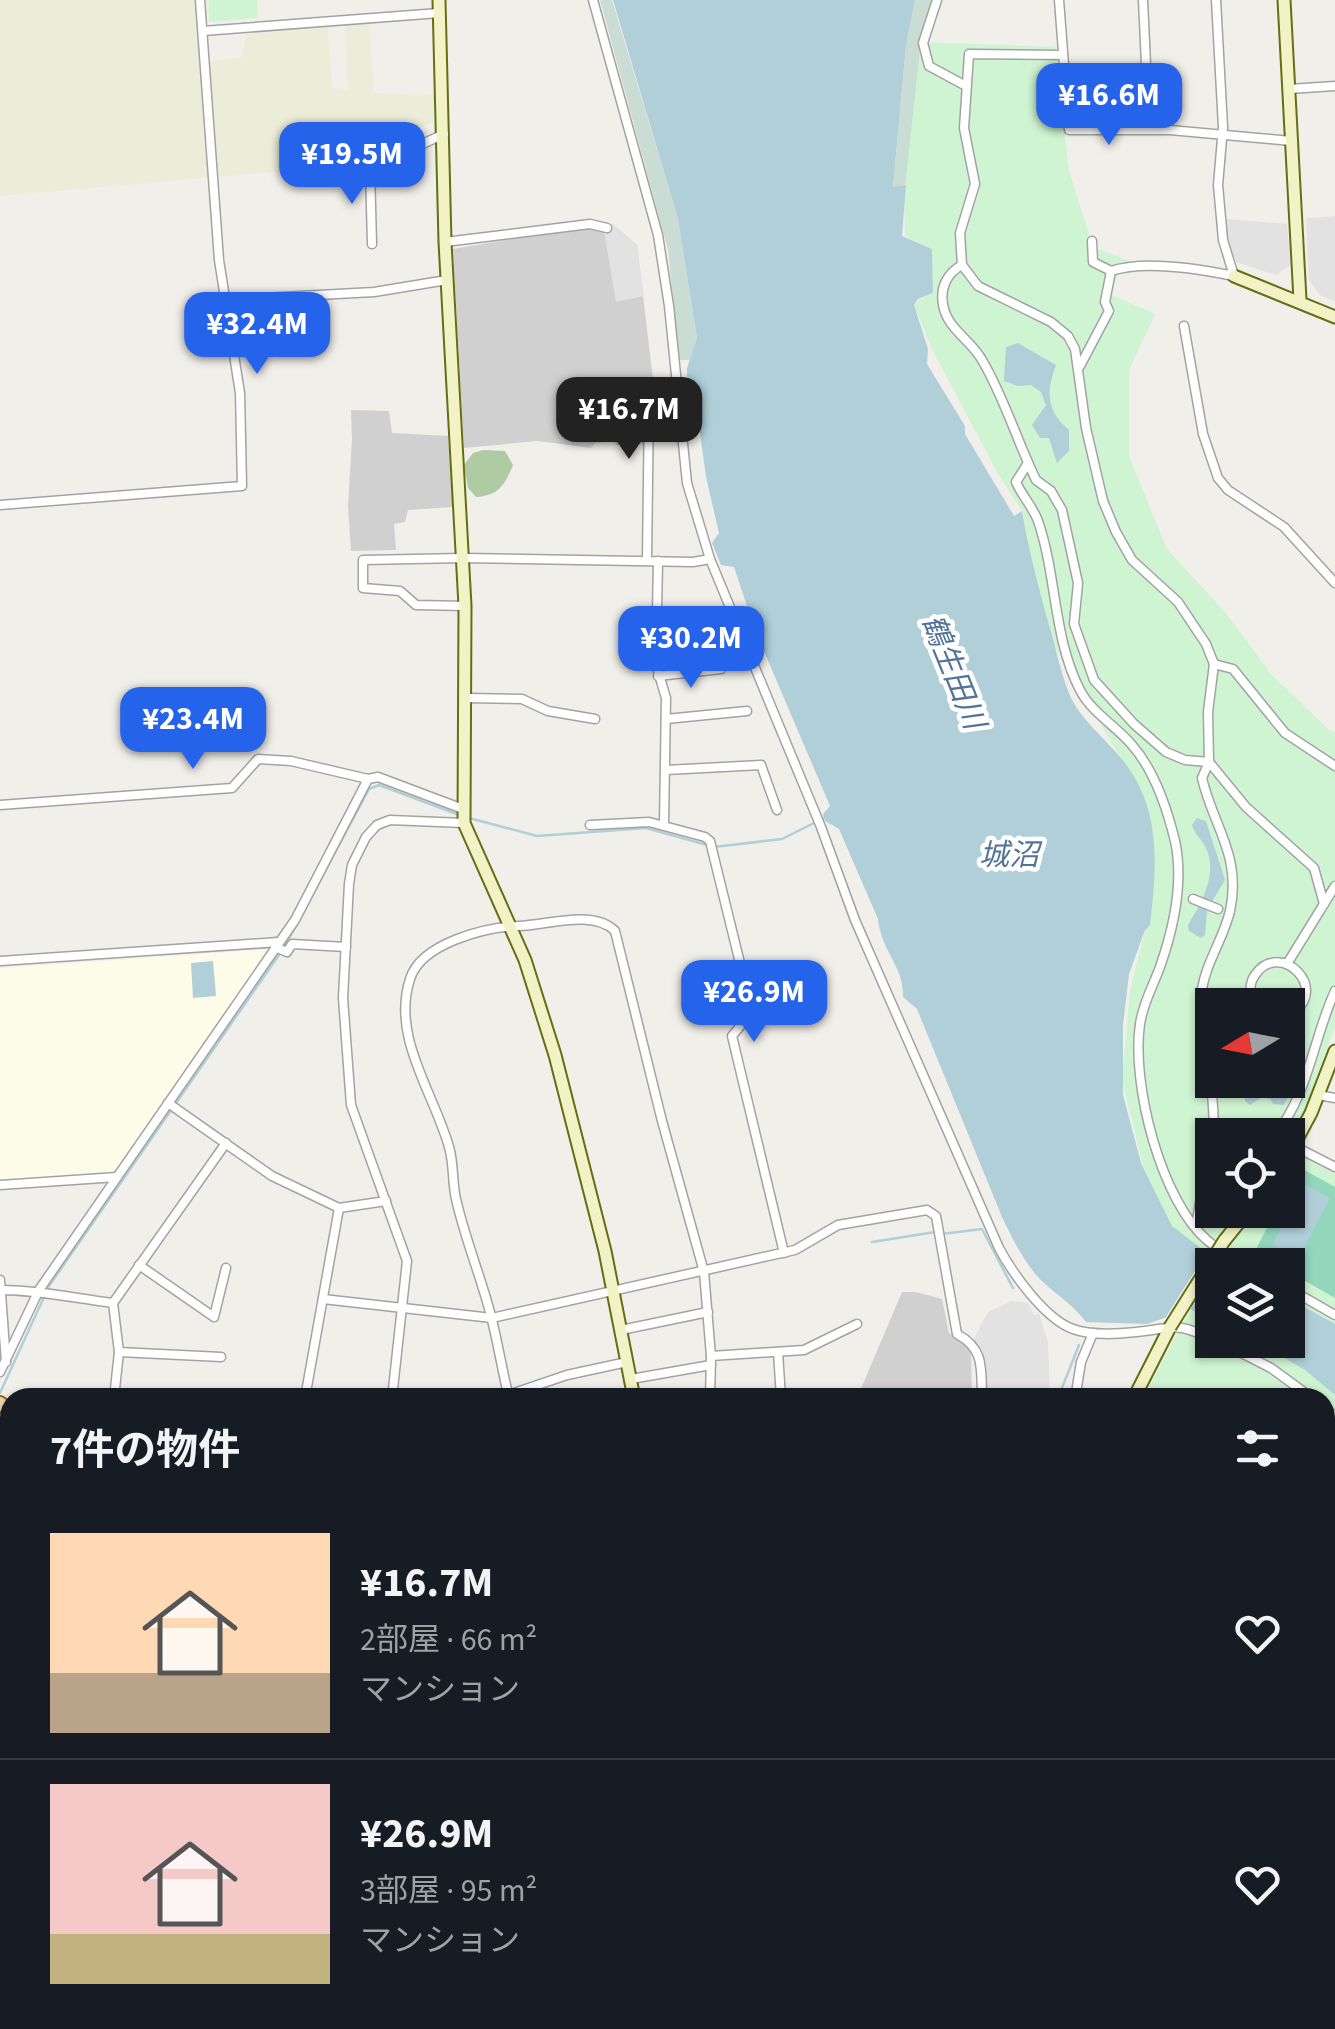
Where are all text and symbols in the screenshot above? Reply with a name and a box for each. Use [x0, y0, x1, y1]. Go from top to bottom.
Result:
pin: ¥16.6M [1028, 63, 1190, 148]
text: ¥16.6M [1058, 72, 1160, 118]
pin: ¥19.5M [271, 122, 433, 207]
text: ¥19.5M [301, 131, 403, 177]
pin: ¥32.4M [176, 292, 338, 377]
text: ¥32.4M [206, 301, 308, 347]
pin: ¥16.7M [548, 377, 710, 462]
text: ¥16.7M [578, 386, 680, 432]
pin: ¥30.2M [610, 606, 772, 691]
water label: 鶴生田川 [911, 608, 997, 738]
text: ¥30.2M [640, 615, 742, 661]
pin: ¥23.4M [112, 687, 274, 772]
text: ¥23.4M [142, 696, 244, 742]
water label: 城沼 [979, 834, 1043, 877]
pin: ¥26.9M [673, 960, 835, 1045]
text: ¥26.9M [703, 969, 805, 1015]
north arrow [1195, 988, 1305, 1098]
map controls [1195, 988, 1305, 1358]
button: locate [1195, 1118, 1305, 1228]
button: layers [1195, 1248, 1305, 1358]
text: 7件の物件 [50, 1421, 240, 1481]
icon: filters [1230, 1421, 1285, 1476]
text: ¥16.7M [360, 1553, 493, 1613]
icon: home [130, 1573, 250, 1693]
icon: heart [1230, 1606, 1285, 1661]
text: 2部屋 · 66 m² [360, 1617, 537, 1663]
text: マンション [360, 1667, 520, 1713]
text: ¥26.9M [360, 1804, 493, 1864]
icon: home [130, 1824, 250, 1944]
icon: heart [1230, 1857, 1285, 1912]
text: 3部屋 · 95 m² [360, 1868, 537, 1914]
text: マンション [360, 1918, 520, 1964]

